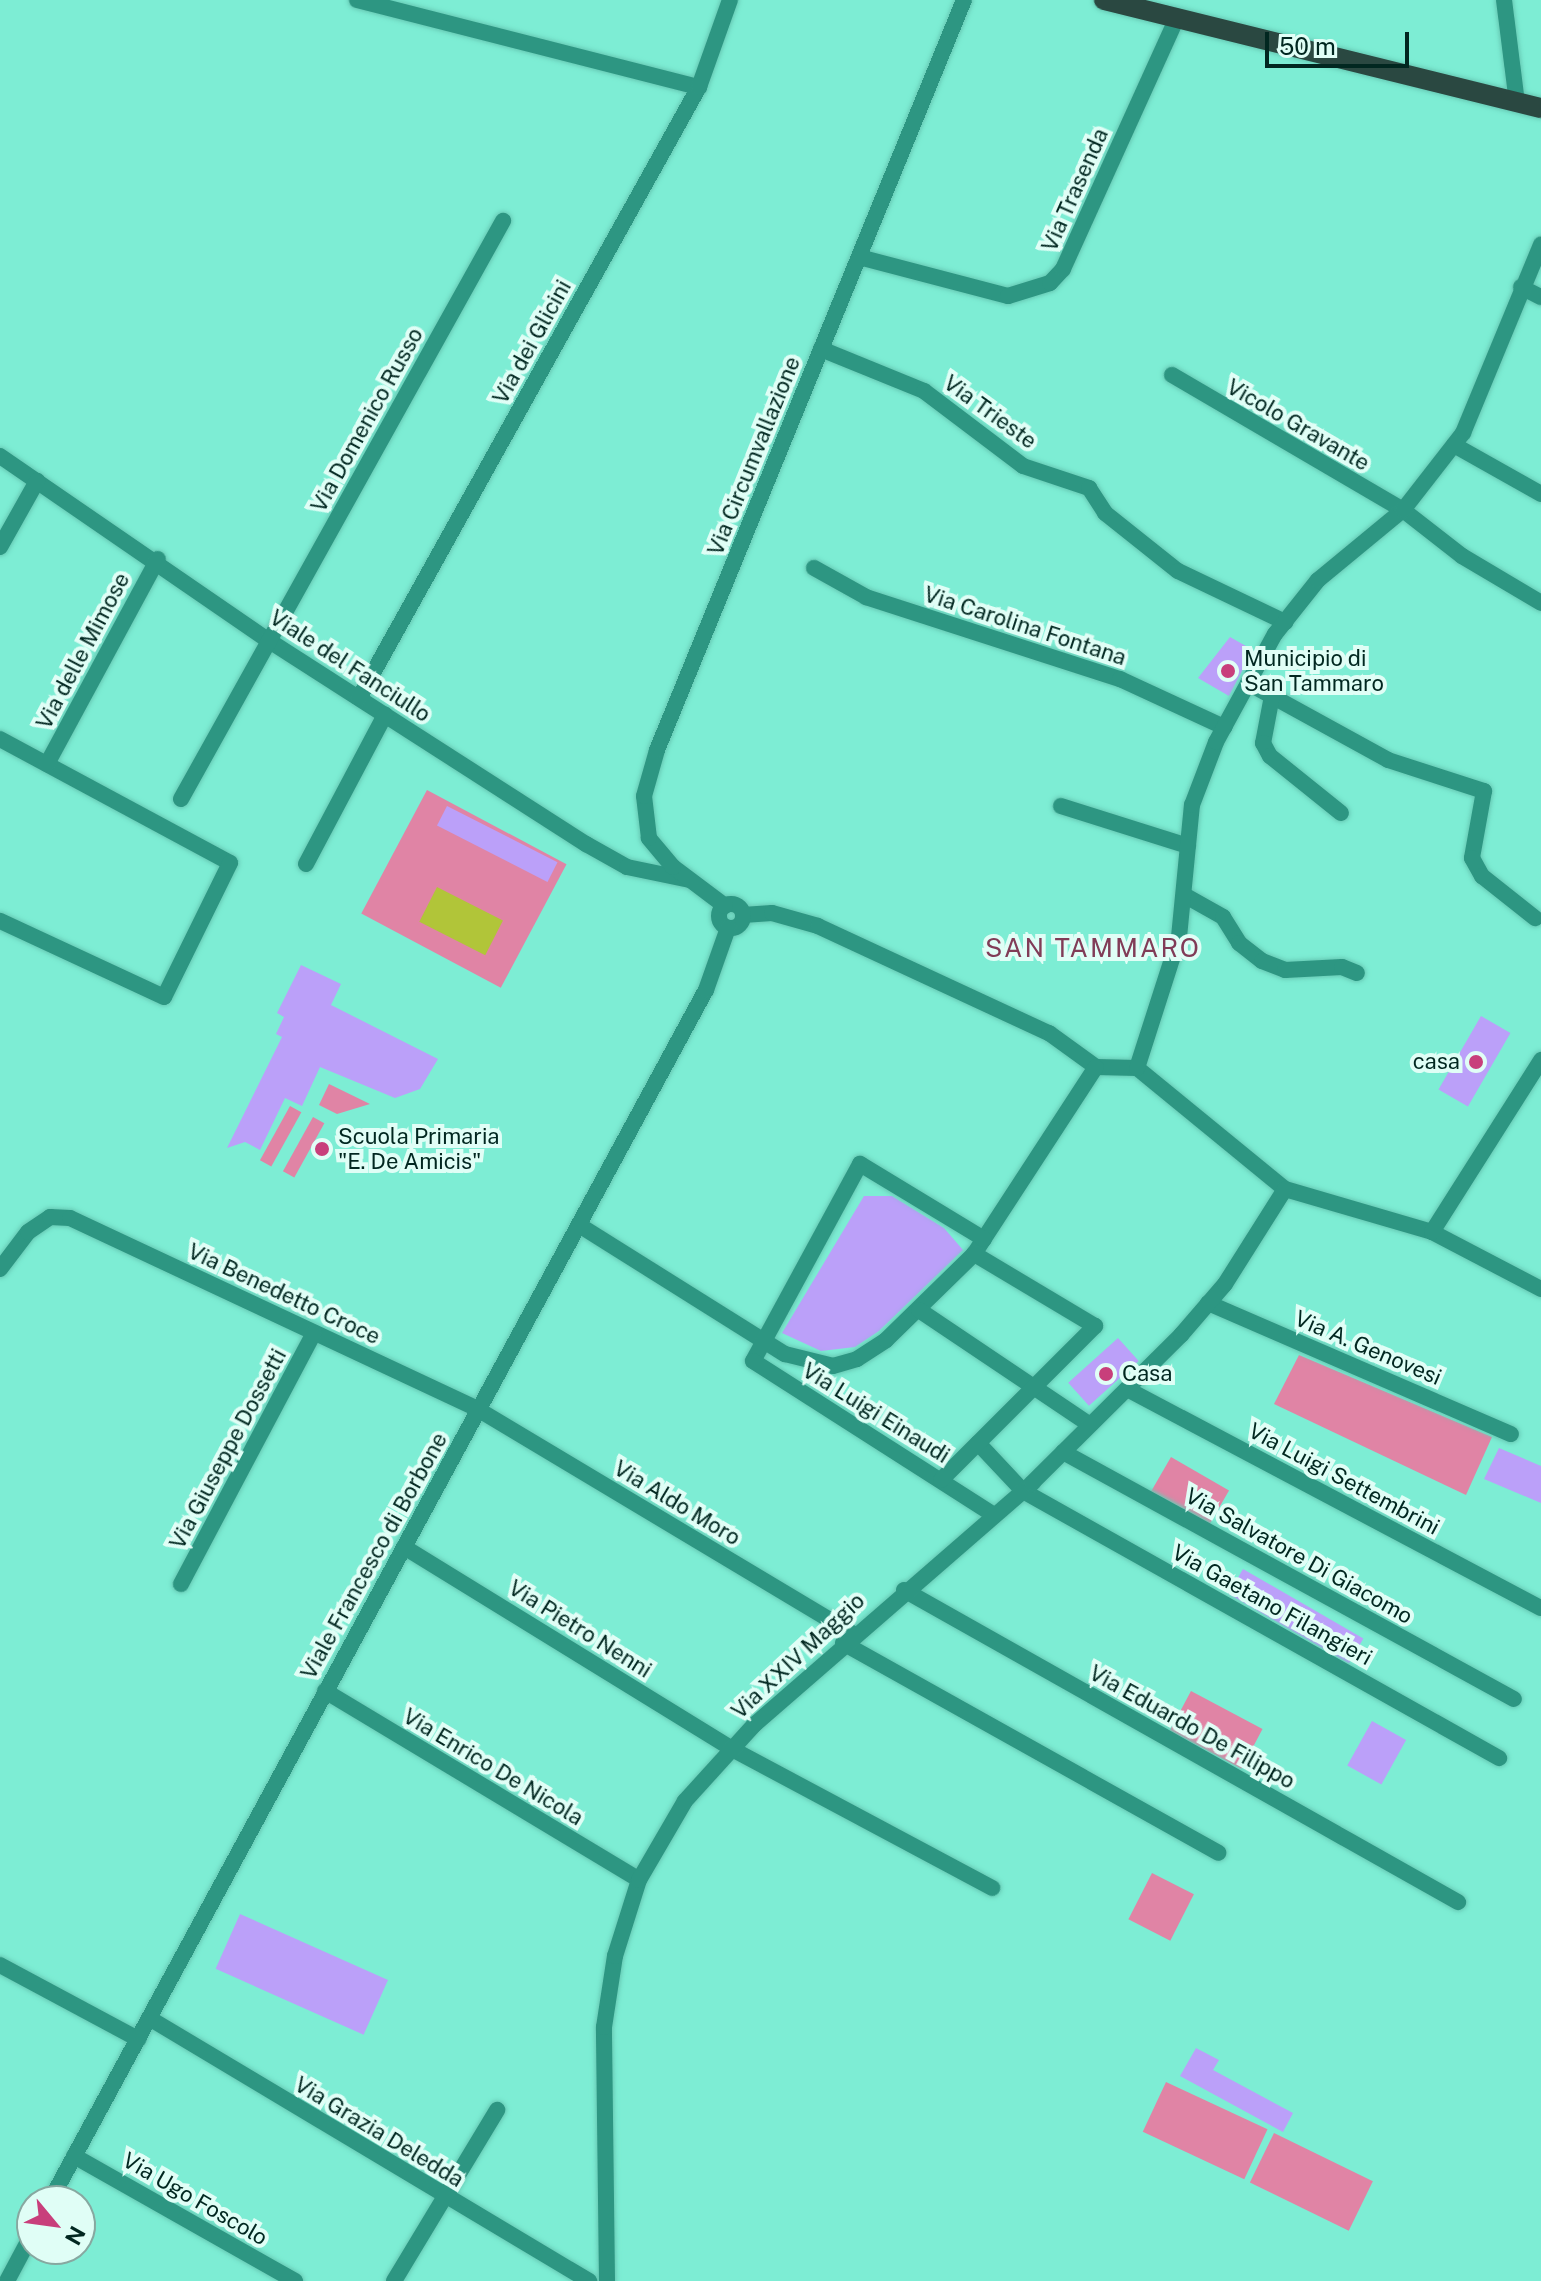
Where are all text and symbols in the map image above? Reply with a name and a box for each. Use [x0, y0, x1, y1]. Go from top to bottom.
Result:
scale bar [1269, 16, 1413, 66]
text: 50 m [1279, 32, 1336, 60]
street label: Via Trasenda [1036, 124, 1114, 256]
street label: Via dei Glicini [487, 275, 577, 409]
street label: Via Domenico Russo [305, 323, 429, 517]
street label: Via Circumvallazione [702, 353, 806, 559]
street label: Via Trieste [939, 370, 1041, 454]
street label: Vicolo Gravante [1222, 373, 1374, 477]
street label: Via delle Mimose [31, 568, 135, 734]
street label: Via Carolina Fontana [921, 581, 1129, 671]
street label: Viale del Fanciullo [265, 604, 435, 728]
place label: Municipio di San Tammaro [1244, 645, 1384, 696]
marker: Municipio di San Tammaro [1219, 662, 1237, 680]
district label: SAN TAMMARO [985, 932, 1201, 964]
place label: casa [1413, 1049, 1460, 1075]
marker: casa [1467, 1053, 1485, 1071]
place label: Scuola Primaria "E. De Amicis" [338, 1123, 500, 1174]
marker: Scuola Primaria "E. De Amicis" [313, 1140, 331, 1158]
street label: Via Benedetto Croce [184, 1238, 384, 1350]
street label: Via A. Genovesi [1291, 1305, 1445, 1391]
street label: Via Giuseppe Dossetti [164, 1344, 292, 1554]
street label: Via Luigi Einaudi [798, 1357, 954, 1469]
place label: Casa [1122, 1361, 1172, 1387]
marker: Casa [1097, 1365, 1115, 1383]
street label: Via Luigi Settembrini [1244, 1417, 1444, 1541]
street label: Viale Francesco di Borbone [295, 1428, 453, 1684]
street label: Via Aldo Moro [609, 1455, 745, 1551]
street label: Via Salvatore Di Giacomo [1181, 1482, 1417, 1630]
street label: Via Gaetano Filangieri [1167, 1539, 1377, 1671]
street label: Via Pietro Nenni [504, 1574, 656, 1684]
street label: Via XXIV Maggio [726, 1588, 870, 1724]
street label: Via Eduardo De Filippo [1085, 1659, 1299, 1795]
street label: Via Enrico De Nicola [398, 1703, 588, 1831]
street label: Via Grazia Deledda [290, 2071, 468, 2193]
street label: Via Ugo Foscolo [118, 2147, 272, 2251]
north arrow [16, 2185, 96, 2265]
text: N [60, 2222, 91, 2249]

